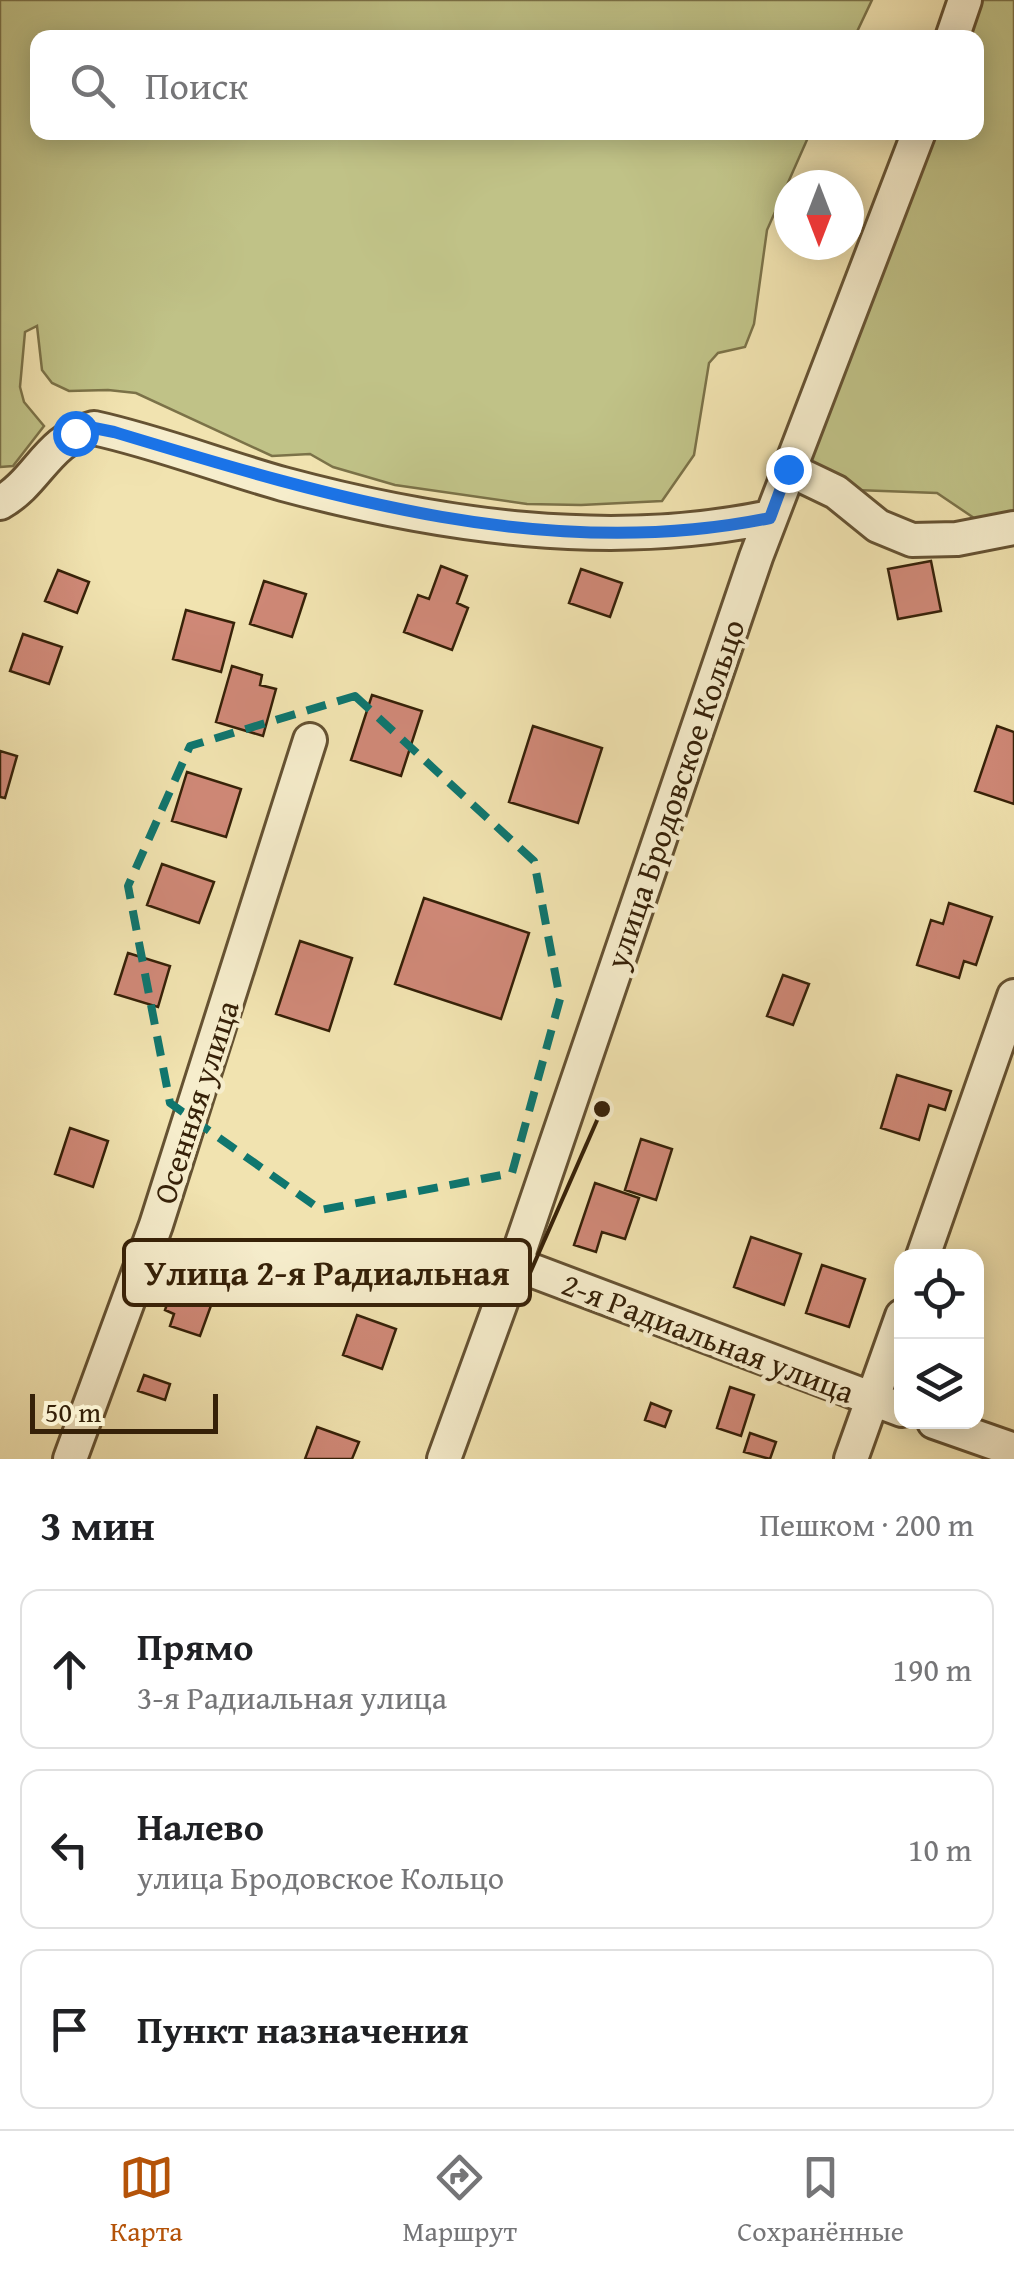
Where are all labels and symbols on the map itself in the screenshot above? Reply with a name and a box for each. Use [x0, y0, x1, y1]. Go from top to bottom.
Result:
north arrow [774, 170, 864, 260]
route start [53, 411, 99, 457]
route end [766, 447, 812, 493]
street label: улица Бродовское Кольцо [592, 613, 756, 976]
street label: Осенняя улица [140, 993, 251, 1210]
callout: Улица 2-я Радиальная [124, 1240, 530, 1305]
text: Улица 2-я Радиальная [144, 1247, 510, 1298]
street label: 2-я Радиальная улица [555, 1260, 862, 1415]
scale bar [30, 1389, 218, 1434]

